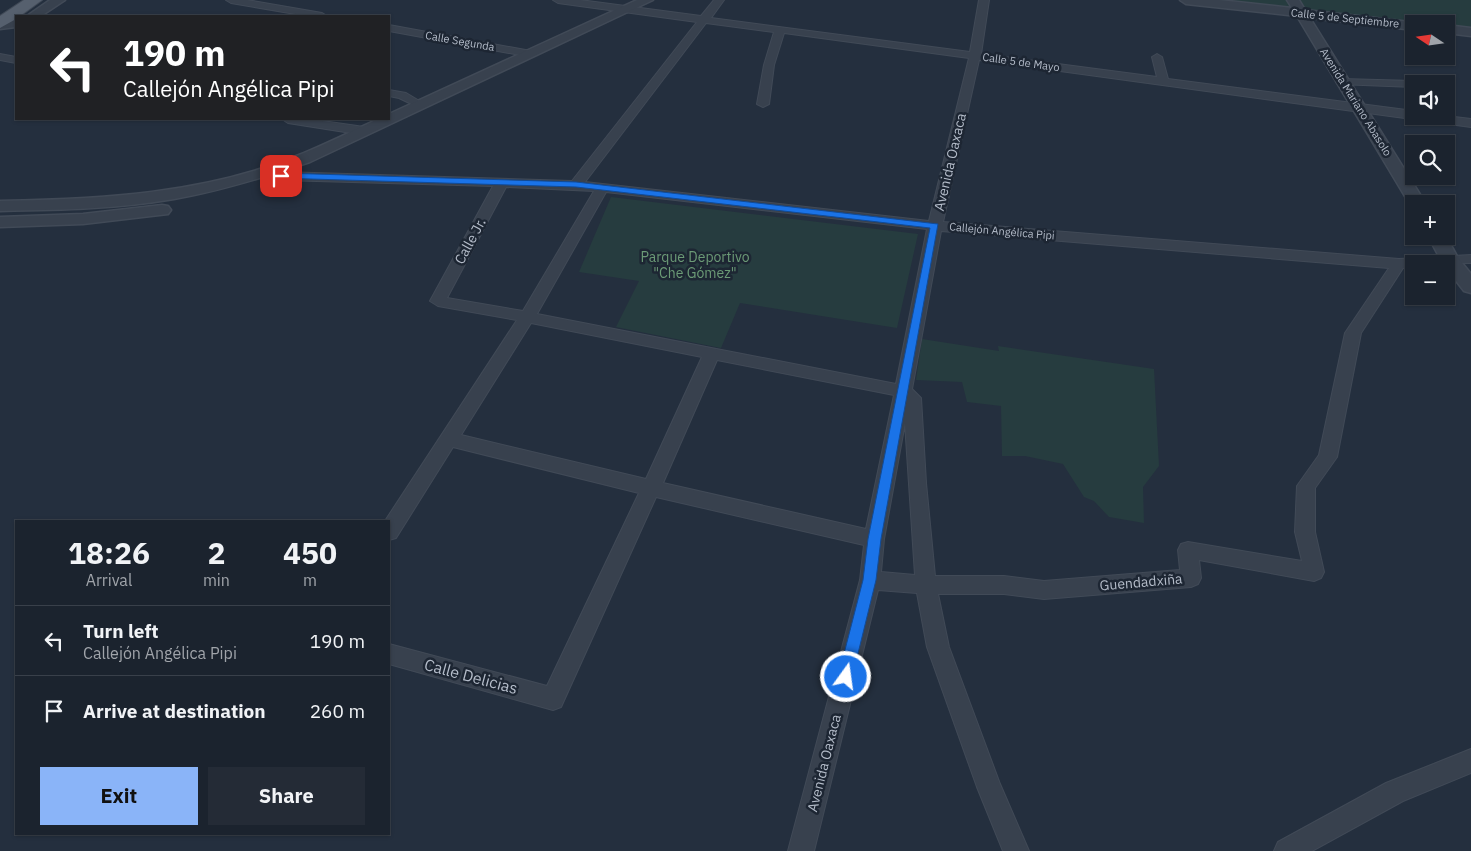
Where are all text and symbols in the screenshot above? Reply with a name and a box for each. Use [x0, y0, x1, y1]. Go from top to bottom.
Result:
street label: Calle 5 de Septiembre [1290, 5, 1400, 31]
north arrow [1405, 15, 1455, 65]
map controls [1405, 15, 1455, 305]
street label: Calle Segunda [424, 28, 496, 54]
text: 190 m [123, 30, 226, 76]
icon: left [40, 35, 105, 100]
street label: Avenida Mariano Abasolo [1317, 45, 1395, 159]
street label: Calle 5 de Mayo [981, 50, 1061, 74]
text: Callejón Angélica Pipi [123, 74, 335, 103]
button: sound [1405, 75, 1455, 125]
street label: Avenida Oaxaca [930, 111, 970, 213]
button: search [1405, 135, 1455, 185]
pin [260, 155, 302, 197]
icon: arrive [267, 162, 295, 190]
button: + [1405, 195, 1455, 245]
street label: Calle Jr. [450, 215, 490, 267]
street label: Callejón Angélica Pipi [949, 219, 1055, 243]
park label: Parque Deportivo "Che Gómez" [640, 248, 750, 282]
button: − [1405, 255, 1455, 305]
text: 18:26 [68, 533, 150, 572]
text: 2 [207, 533, 225, 572]
text: 450 [283, 533, 337, 572]
street label: Guendadxiña [1099, 569, 1184, 595]
text: Arrival [86, 570, 132, 590]
text: min [203, 570, 230, 590]
text: m [303, 570, 317, 590]
text: Turn left [83, 619, 159, 643]
icon: left [40, 627, 68, 655]
text: 190 m [310, 629, 365, 653]
text: Callejón Angélica Pipi [83, 643, 237, 663]
position arrow [819, 650, 871, 702]
street label: Calle Delicias [422, 654, 520, 698]
icon: arrive [40, 697, 68, 725]
text: Arrive at destination [83, 699, 266, 723]
text: 260 m [310, 699, 365, 723]
street label: Avenida Oaxaca [803, 712, 845, 814]
button: Exit [40, 767, 198, 825]
button: Share [208, 767, 365, 825]

